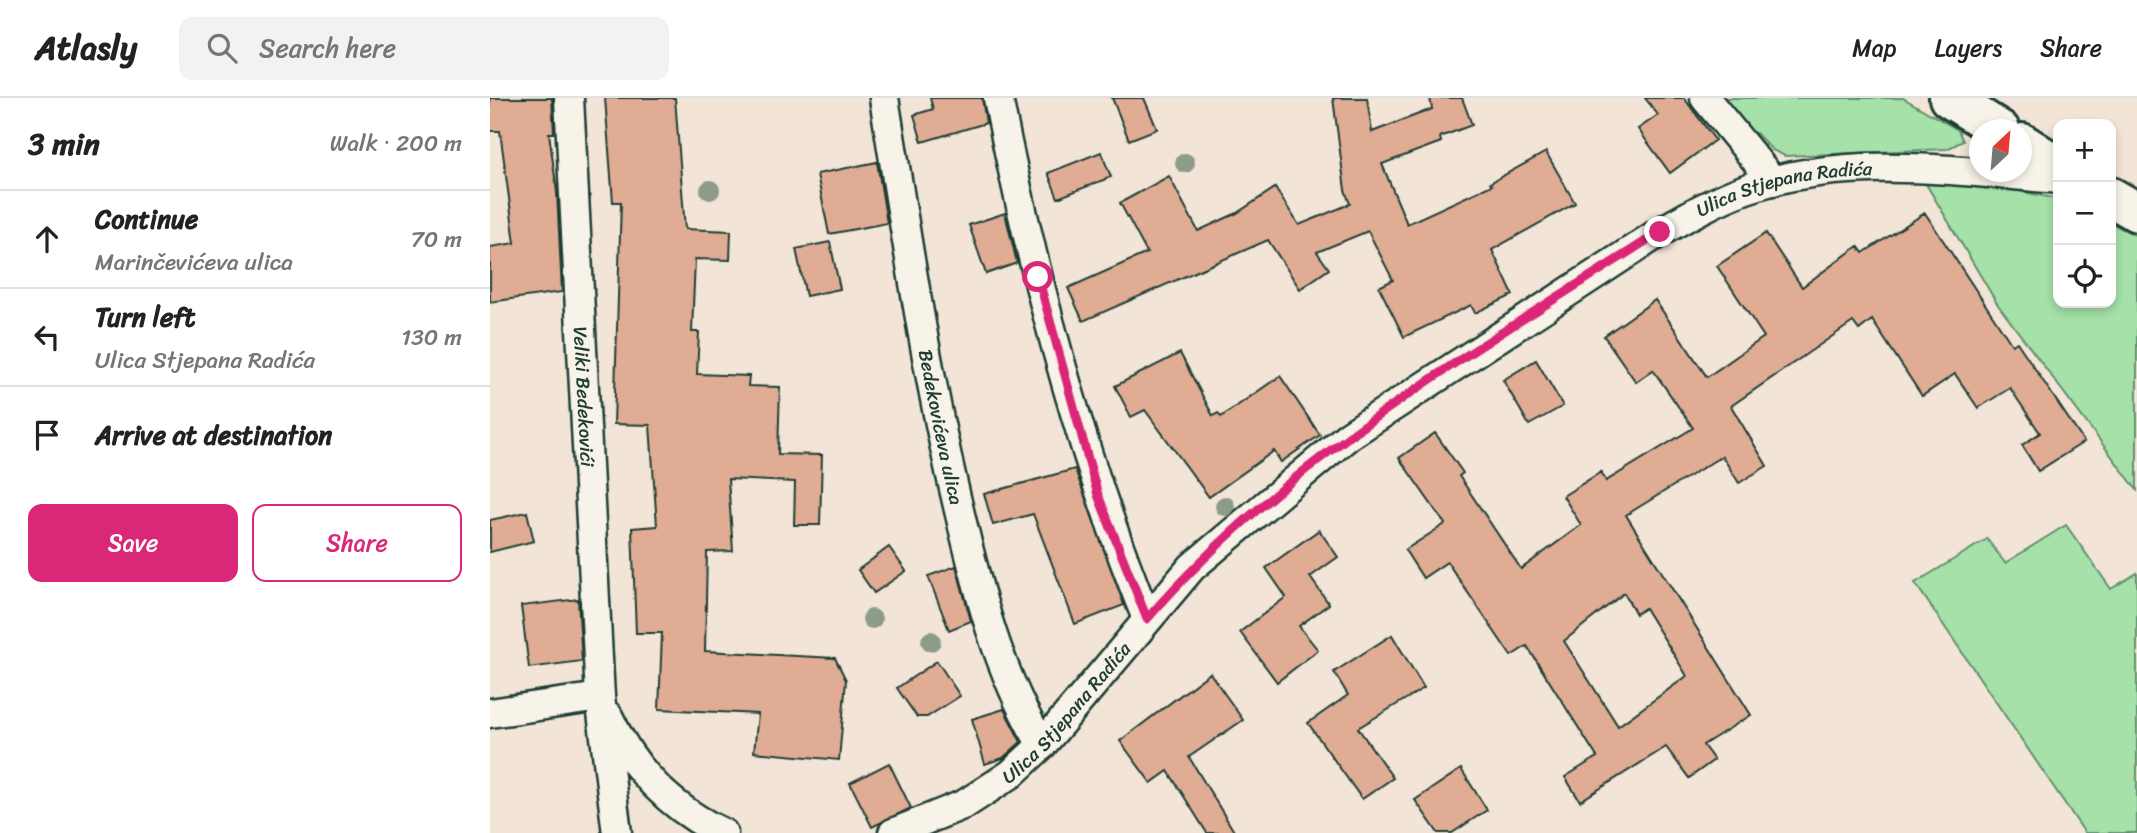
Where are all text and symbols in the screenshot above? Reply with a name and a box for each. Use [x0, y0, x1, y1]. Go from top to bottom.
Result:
search box [179, 17, 669, 80]
text: Atlasly [35, 19, 137, 77]
text: Search here [259, 25, 396, 71]
text: Map [1852, 27, 1897, 69]
text: Layers [1935, 27, 2002, 69]
text: Share [2040, 27, 2102, 69]
icon: search [203, 29, 241, 67]
text: 3 min [28, 117, 100, 171]
north arrow [1969, 119, 2032, 182]
map controls [2053, 119, 2116, 308]
button: + [2053, 119, 2116, 182]
text: Walk · 200 m [330, 123, 462, 164]
street label: Ulica Stjepana Radića [1690, 151, 1873, 226]
button: − [2053, 182, 2116, 245]
text: Continue [95, 196, 198, 242]
route end [1644, 216, 1675, 247]
text: 70 m [411, 219, 462, 260]
icon: ahead [28, 220, 66, 258]
text: Marinčevićeva ulica [95, 242, 293, 283]
button: locate [2053, 245, 2116, 308]
route start [1022, 261, 1053, 292]
text: Turn left [95, 294, 195, 340]
text: 130 m [401, 317, 462, 358]
icon: left [28, 318, 66, 356]
street label: Veliki Bedekovići [564, 326, 605, 468]
text: Ulica Stjepana Radića [95, 340, 315, 381]
street label: Bedekovićeva ulica [909, 347, 974, 508]
text: Arrive at destination [95, 412, 332, 458]
icon: arrive [28, 416, 66, 454]
button: Save [28, 504, 238, 582]
button: Share [252, 504, 462, 582]
street label: Ulica Stjepana Radića [995, 634, 1139, 792]

